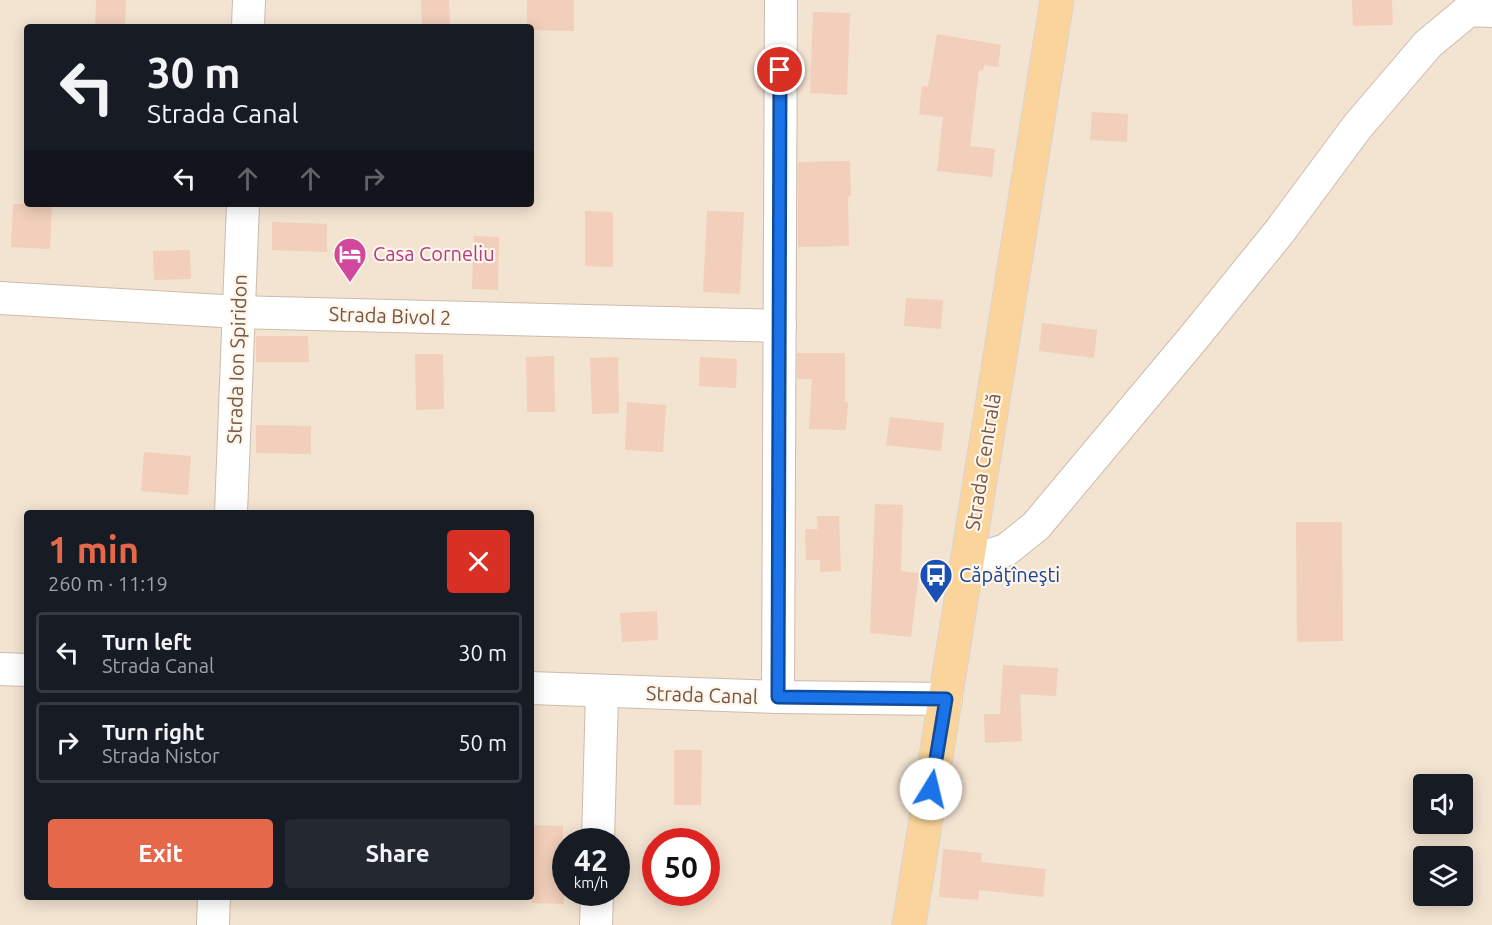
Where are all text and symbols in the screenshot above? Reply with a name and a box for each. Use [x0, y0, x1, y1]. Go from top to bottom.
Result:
pin [754, 44, 805, 95]
icon: left [48, 48, 126, 126]
text: 30 m [147, 49, 241, 96]
icon: arrive [763, 53, 796, 86]
text: Strada Canal [147, 98, 299, 128]
icon: left [168, 162, 201, 195]
icon: ahead [231, 162, 264, 195]
icon: ahead [294, 162, 327, 195]
icon: right [357, 162, 390, 195]
hotel icon: Casa Corneliu [332, 236, 368, 283]
place label: Casa Corneliu [373, 242, 495, 265]
street label: Strada Ion Spiridon [222, 274, 251, 444]
street label: Strada Bivol 2 [328, 302, 452, 329]
street label: Strada Centrală [960, 392, 1005, 532]
text: 1 min [48, 529, 139, 570]
button: close [447, 530, 510, 593]
bus stop icon: Căpăţîneşti [918, 557, 954, 604]
place label: Căpăţîneşti [959, 563, 1060, 586]
text: 260 m · 11:19 [48, 572, 168, 595]
text: Turn left [102, 629, 192, 654]
icon: left [51, 636, 84, 669]
text: 30 m [458, 640, 507, 665]
text: Strada Canal [102, 654, 214, 677]
street label: Strada Canal [646, 681, 759, 708]
text: Turn right [102, 719, 204, 744]
icon: right [51, 726, 84, 759]
text: 50 m [458, 730, 507, 755]
text: Strada Nistor [102, 744, 220, 767]
position arrow [899, 757, 963, 821]
map controls [1413, 774, 1473, 906]
button: sound [1413, 774, 1473, 834]
button: Exit [48, 819, 273, 888]
button: Share [285, 819, 510, 888]
speed limit sign: 50 [642, 828, 720, 906]
text: 42 [574, 843, 608, 877]
button: layers [1413, 846, 1473, 906]
text: km/h [574, 874, 608, 891]

